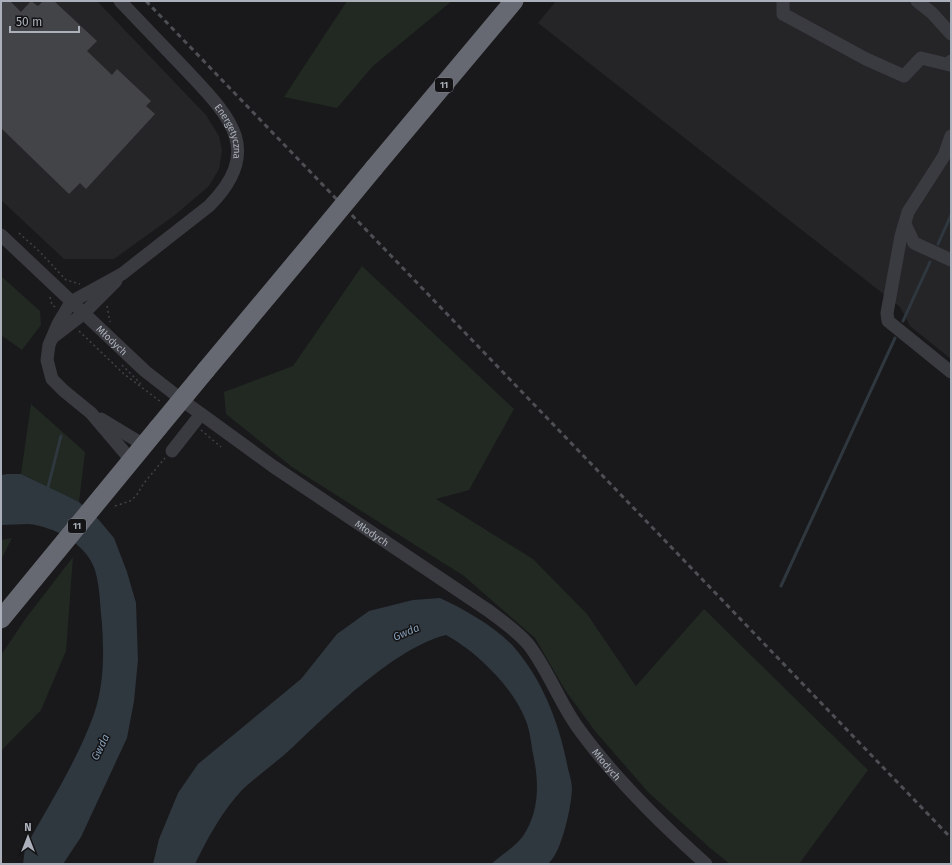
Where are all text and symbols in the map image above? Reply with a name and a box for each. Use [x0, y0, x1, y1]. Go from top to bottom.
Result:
scale bar [10, 8, 79, 34]
text: 50 m [16, 15, 42, 29]
road number: 11 [435, 78, 453, 92]
street label: Energetyczna [212, 102, 243, 160]
street label: Młodych [94, 323, 130, 358]
street label: Młodych [352, 518, 391, 549]
road number: 11 [68, 519, 86, 533]
water label: Gwda [391, 621, 421, 644]
water label: Gwda [89, 732, 112, 762]
street label: Młodych [589, 746, 623, 783]
north arrow [8, 817, 48, 857]
text: N [24, 821, 32, 834]

